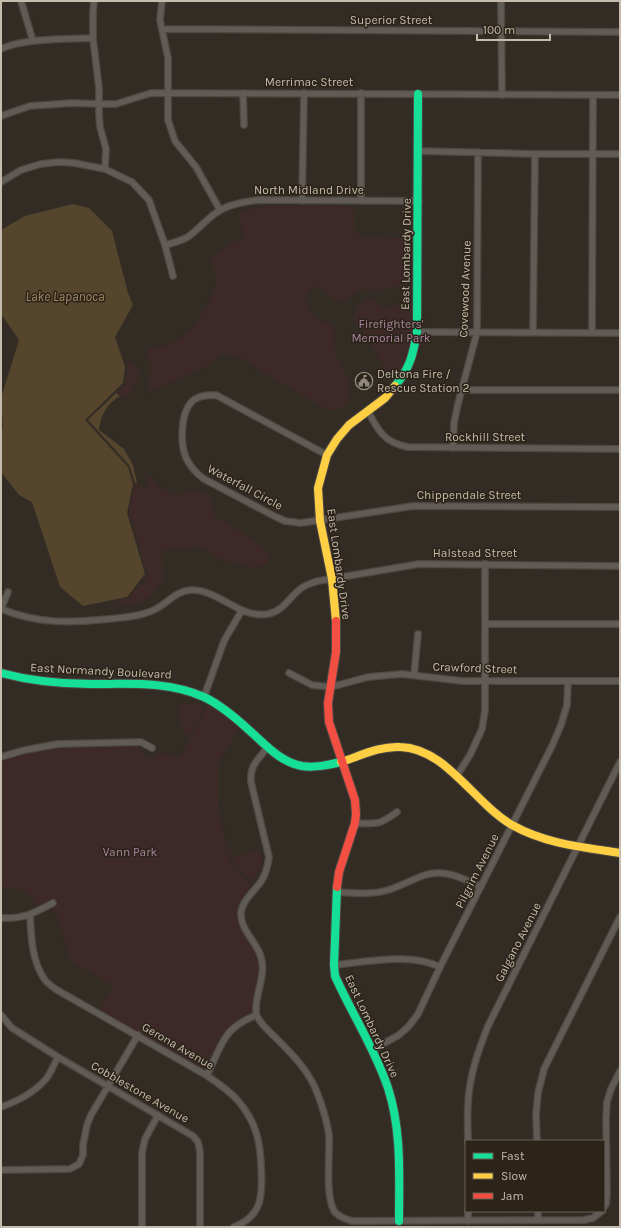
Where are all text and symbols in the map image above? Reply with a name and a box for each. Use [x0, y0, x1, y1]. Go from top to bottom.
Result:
street label: Superior Street [350, 13, 433, 27]
scale bar [477, 16, 550, 42]
text: 100 m [483, 23, 515, 37]
street label: Merrimac Street [265, 75, 354, 89]
street label: North Midland Drive [254, 183, 364, 197]
street label: East Lombardy Drive [398, 198, 414, 310]
street label: Covewood Avenue [456, 240, 474, 338]
water label: Lake Lapanoca [26, 289, 105, 304]
park label: Firefighters' Memorial Park [351, 317, 431, 345]
place label: Deltona Fire / Rescue Station 2 [377, 367, 469, 395]
public building icon: Deltona Fire / Rescue Station 2 [354, 371, 374, 391]
street label: Rockhill Street [445, 430, 526, 444]
street label: Waterfall Circle [205, 461, 285, 513]
street label: Chippendale Street [417, 488, 522, 502]
street label: East Lombardy Drive [324, 508, 354, 620]
street label: Halstead Street [433, 546, 518, 560]
street label: East Normandy Boulevard [30, 660, 172, 682]
street label: Crawford Street [432, 660, 518, 676]
street label: Pilgrim Avenue [452, 831, 502, 911]
park label: Vann Park [103, 845, 158, 859]
street label: Galgano Avenue [492, 900, 544, 984]
street label: East Lombardy Drive [342, 972, 402, 1080]
street label: Gerona Avenue [139, 1020, 217, 1072]
street label: Cobblestone Avenue [89, 1058, 191, 1126]
legend [465, 1140, 605, 1212]
text: Fast [501, 1149, 525, 1163]
text: Slow [501, 1169, 527, 1183]
text: Jam [501, 1189, 524, 1203]

